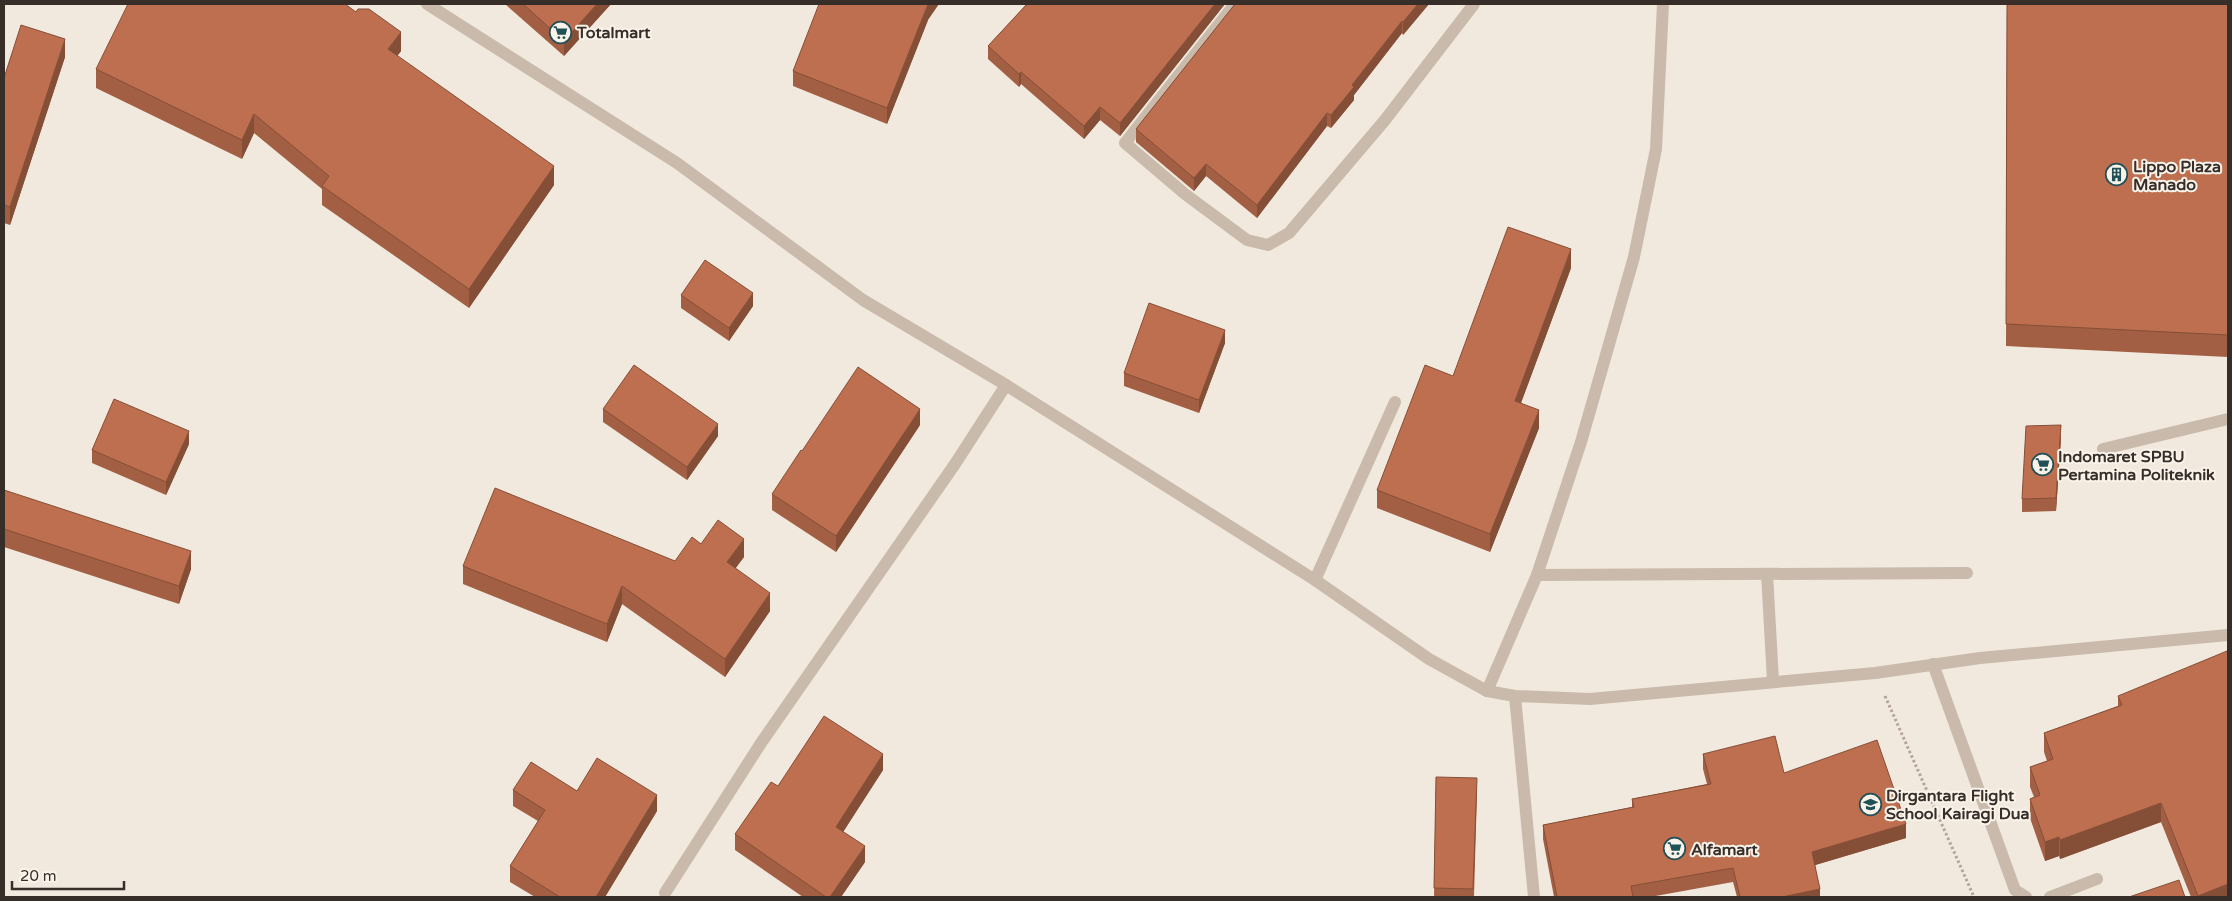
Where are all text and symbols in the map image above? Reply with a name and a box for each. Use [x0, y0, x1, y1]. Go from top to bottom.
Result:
supermarket icon: Totalmart [549, 20, 573, 44]
place label: Totalmart [576, 23, 651, 43]
place label: Lippo Plaza Manado [2133, 157, 2221, 195]
building icon: Lippo Plaza Manado [2105, 163, 2129, 187]
place label: Indomaret SPBU Pertamina Politeknik [2058, 447, 2215, 485]
supermarket icon: Indomaret SPBU Pertamina Politeknik [2030, 453, 2054, 477]
place label: Dirgantara Flight School Kairagi Dua [1886, 786, 2029, 824]
school or university icon: Dirgantara Flight School Kairagi Dua [1858, 792, 1882, 816]
supermarket icon: Alfamart [1663, 837, 1687, 861]
place label: Alfamart [1691, 840, 1758, 860]
scale bar [12, 858, 125, 890]
text: 20 m [20, 867, 57, 885]

